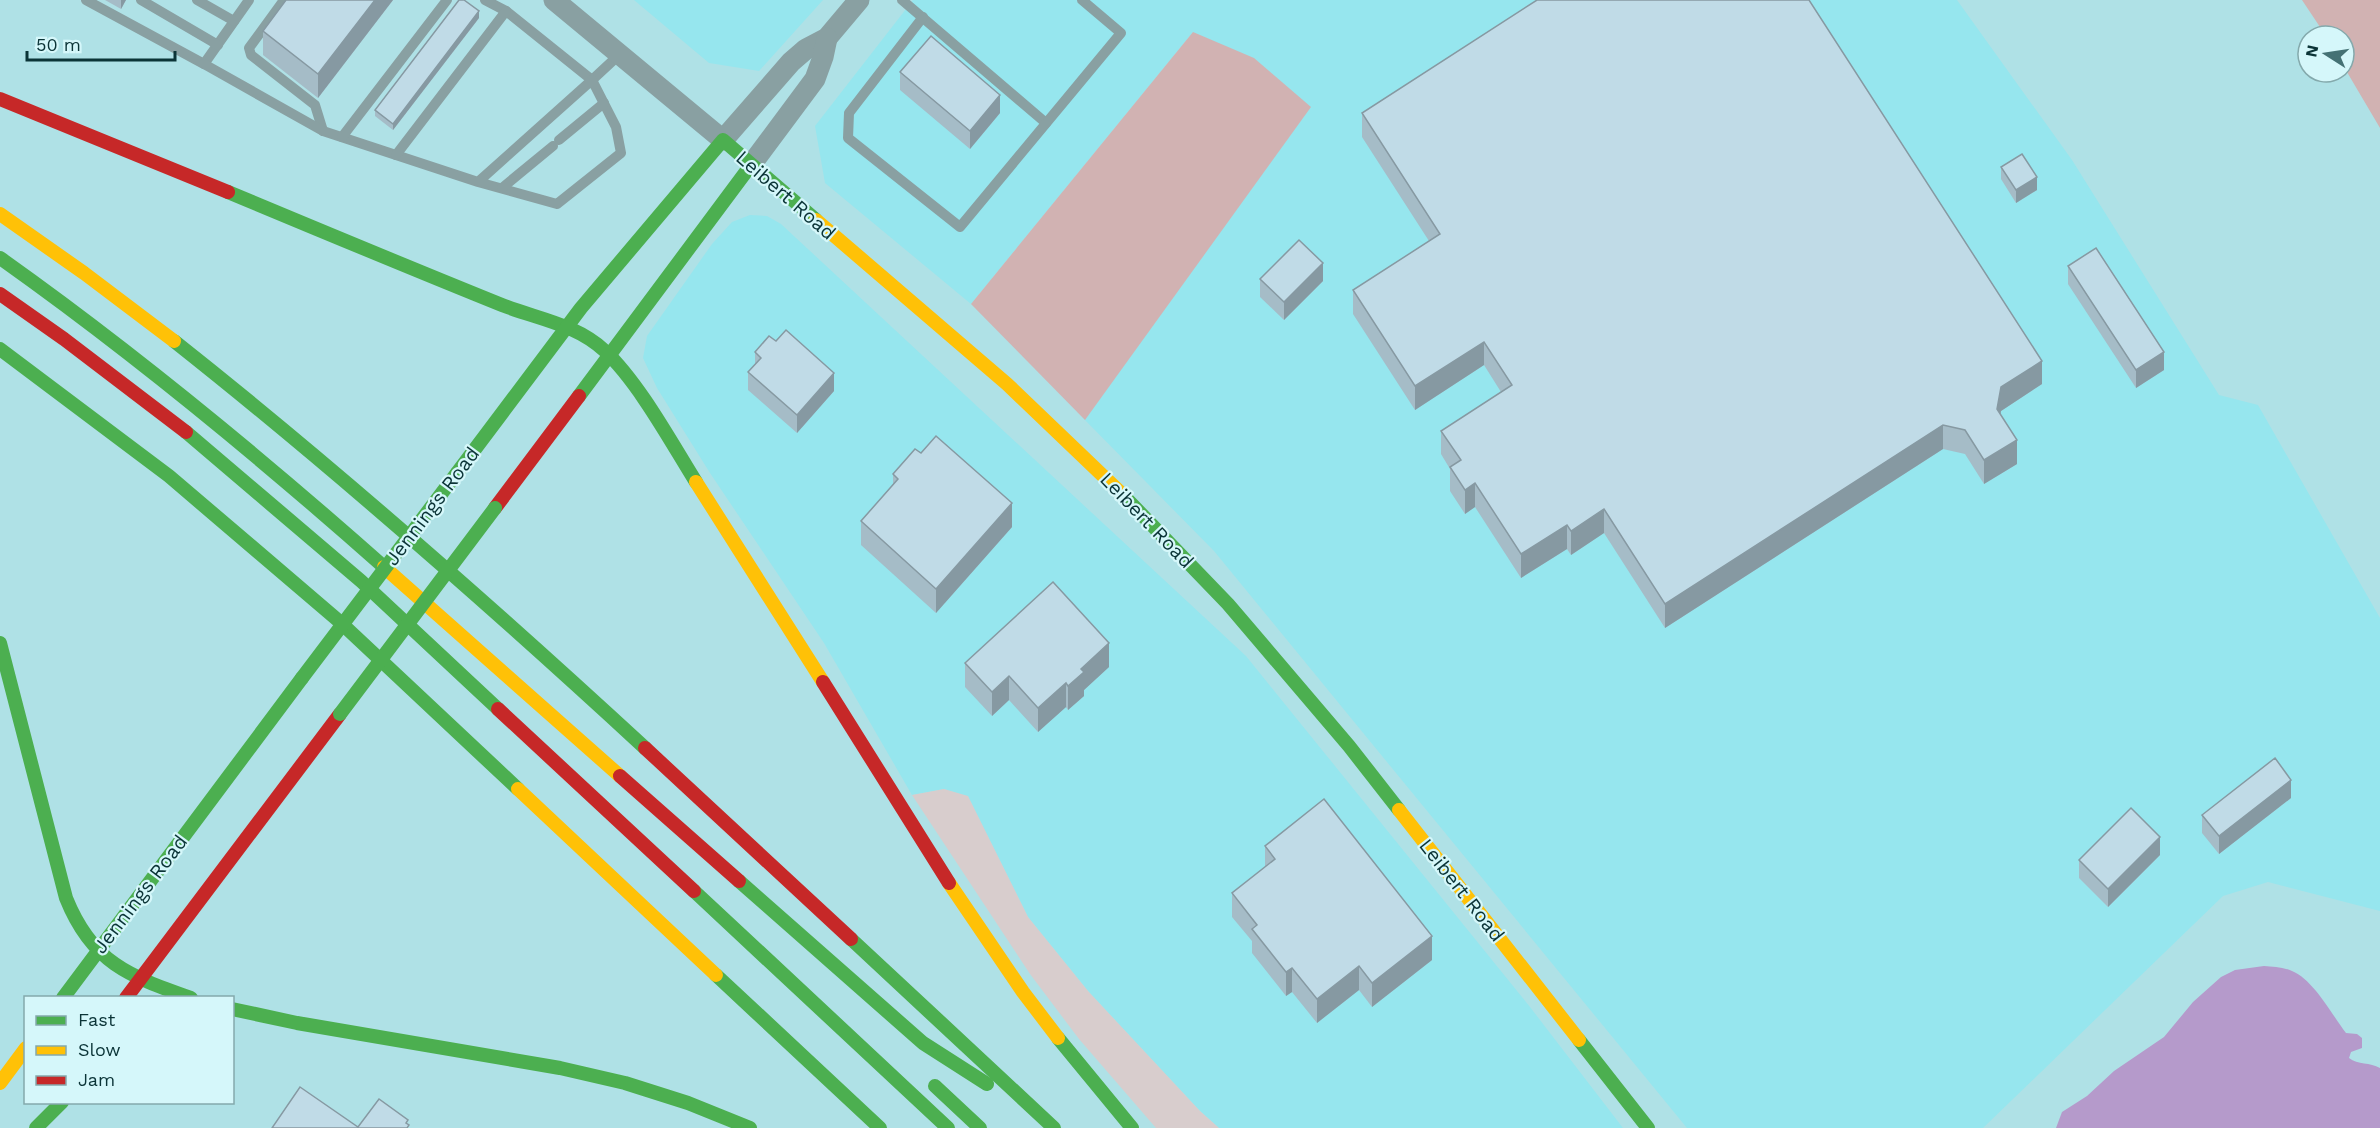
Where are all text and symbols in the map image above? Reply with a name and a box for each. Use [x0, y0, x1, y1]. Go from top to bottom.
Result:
scale bar [27, 24, 176, 62]
north arrow [2296, 24, 2356, 84]
text: 50 m [36, 34, 81, 55]
text: N [2301, 43, 2322, 59]
street label: Leibert Road [731, 145, 841, 245]
street label: Jennings Road [380, 442, 484, 570]
street label: Leibert Road [1095, 467, 1199, 573]
street label: Jennings Road [88, 830, 192, 958]
street label: Leibert Road [1414, 834, 1510, 946]
legend [24, 996, 234, 1104]
text: Fast [78, 1009, 116, 1030]
text: Slow [78, 1039, 121, 1060]
text: Jam [78, 1069, 115, 1090]

